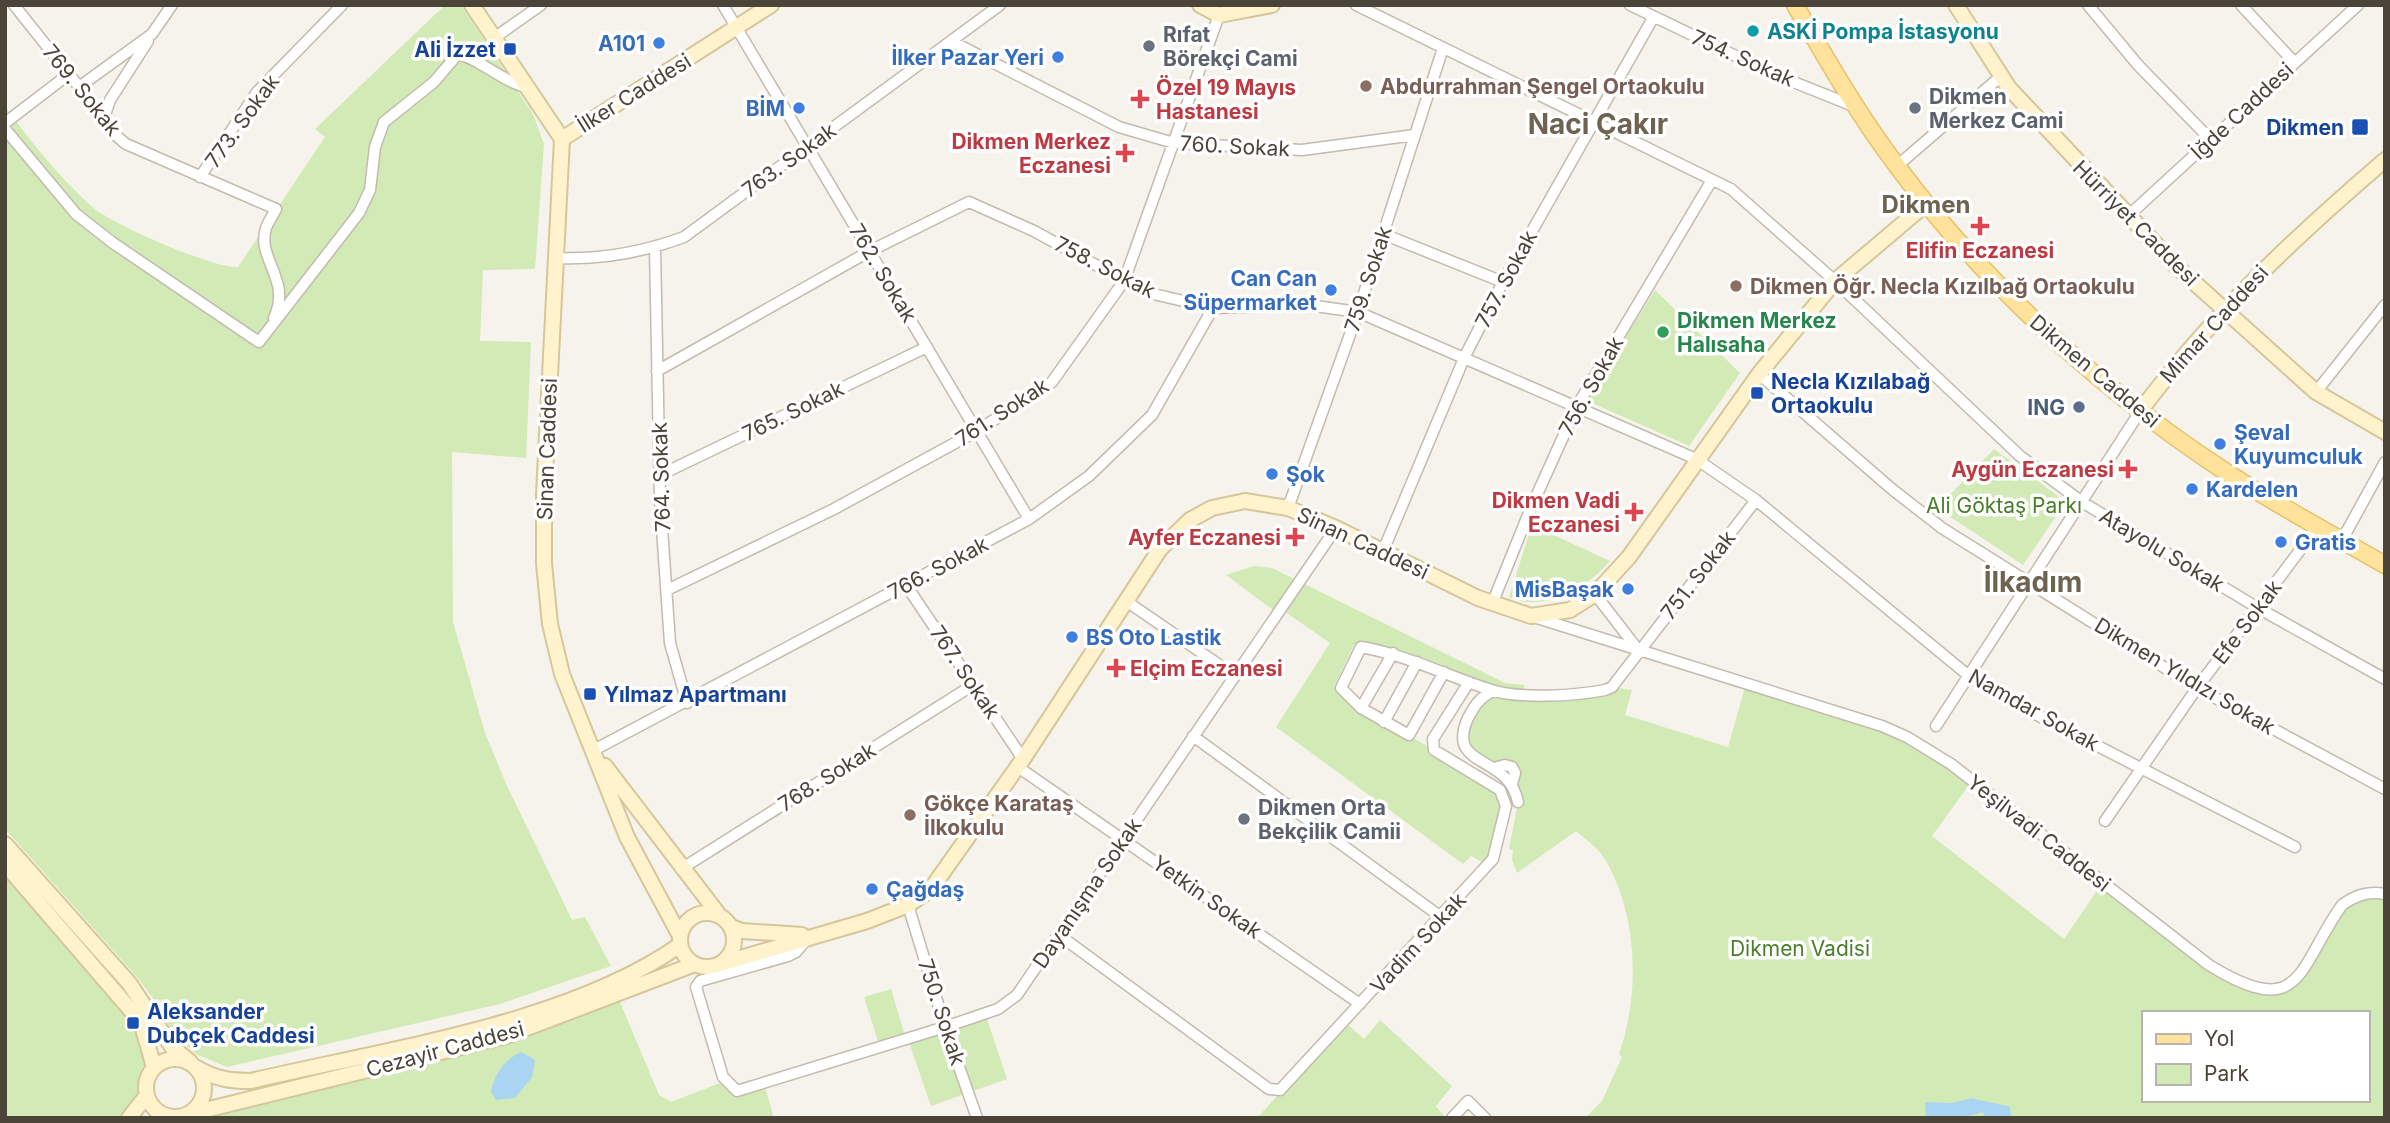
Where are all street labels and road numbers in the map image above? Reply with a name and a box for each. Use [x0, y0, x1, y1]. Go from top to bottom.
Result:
street label: 754. Sokak [1688, 24, 1799, 92]
street label: 769. Sokak [38, 39, 127, 141]
street label: İlker Caddesi [572, 47, 695, 138]
street label: İğde Caddesi [2185, 57, 2298, 165]
street label: 773. Sokak [200, 69, 284, 173]
street label: 763. Sokak [737, 117, 841, 202]
street label: 760. Sokak [1179, 131, 1291, 161]
street label: Hürriyet Caddesi [2068, 155, 2204, 291]
street label: 762. Sokak [844, 219, 922, 327]
street label: 759. Sokak [1339, 222, 1397, 335]
street label: 757. Sokak [1470, 226, 1542, 332]
street label: 758. Sokak [1050, 231, 1160, 303]
street label: Mimar Caddesi [2155, 260, 2273, 388]
street label: Dikmen Caddesi [2025, 309, 2165, 433]
street label: 756. Sokak [1553, 332, 1629, 440]
street label: 761. Sokak [951, 372, 1054, 451]
street label: 765. Sokak [738, 376, 848, 446]
street label: Sinan Caddesi [532, 377, 562, 521]
street label: 764. Sokak [647, 421, 675, 533]
street label: Sinan Caddesi [1293, 502, 1433, 584]
street label: Atayolu Sokak [2095, 503, 2229, 597]
street label: 751. Sokak [1656, 525, 1741, 624]
street label: 766. Sokak [884, 531, 993, 605]
street label: Efe Sokak [2207, 575, 2287, 669]
street label: Dikmen Yıldızı Sokak [2090, 612, 2280, 740]
street label: 767. Sokak [925, 621, 1005, 724]
street label: Namdar Sokak [1964, 664, 2104, 756]
street label: 768. Sokak [774, 737, 881, 817]
street label: Yeşilvadi Caddesi [1962, 769, 2116, 897]
street label: Dayanışma Sokak [1028, 813, 1147, 973]
street label: Yetkin Sokak [1148, 850, 1267, 944]
street label: Vadim Sokak [1365, 887, 1471, 998]
street label: 750. Sokak [913, 956, 971, 1069]
street label: Cezayir Caddesi [363, 1016, 527, 1082]

